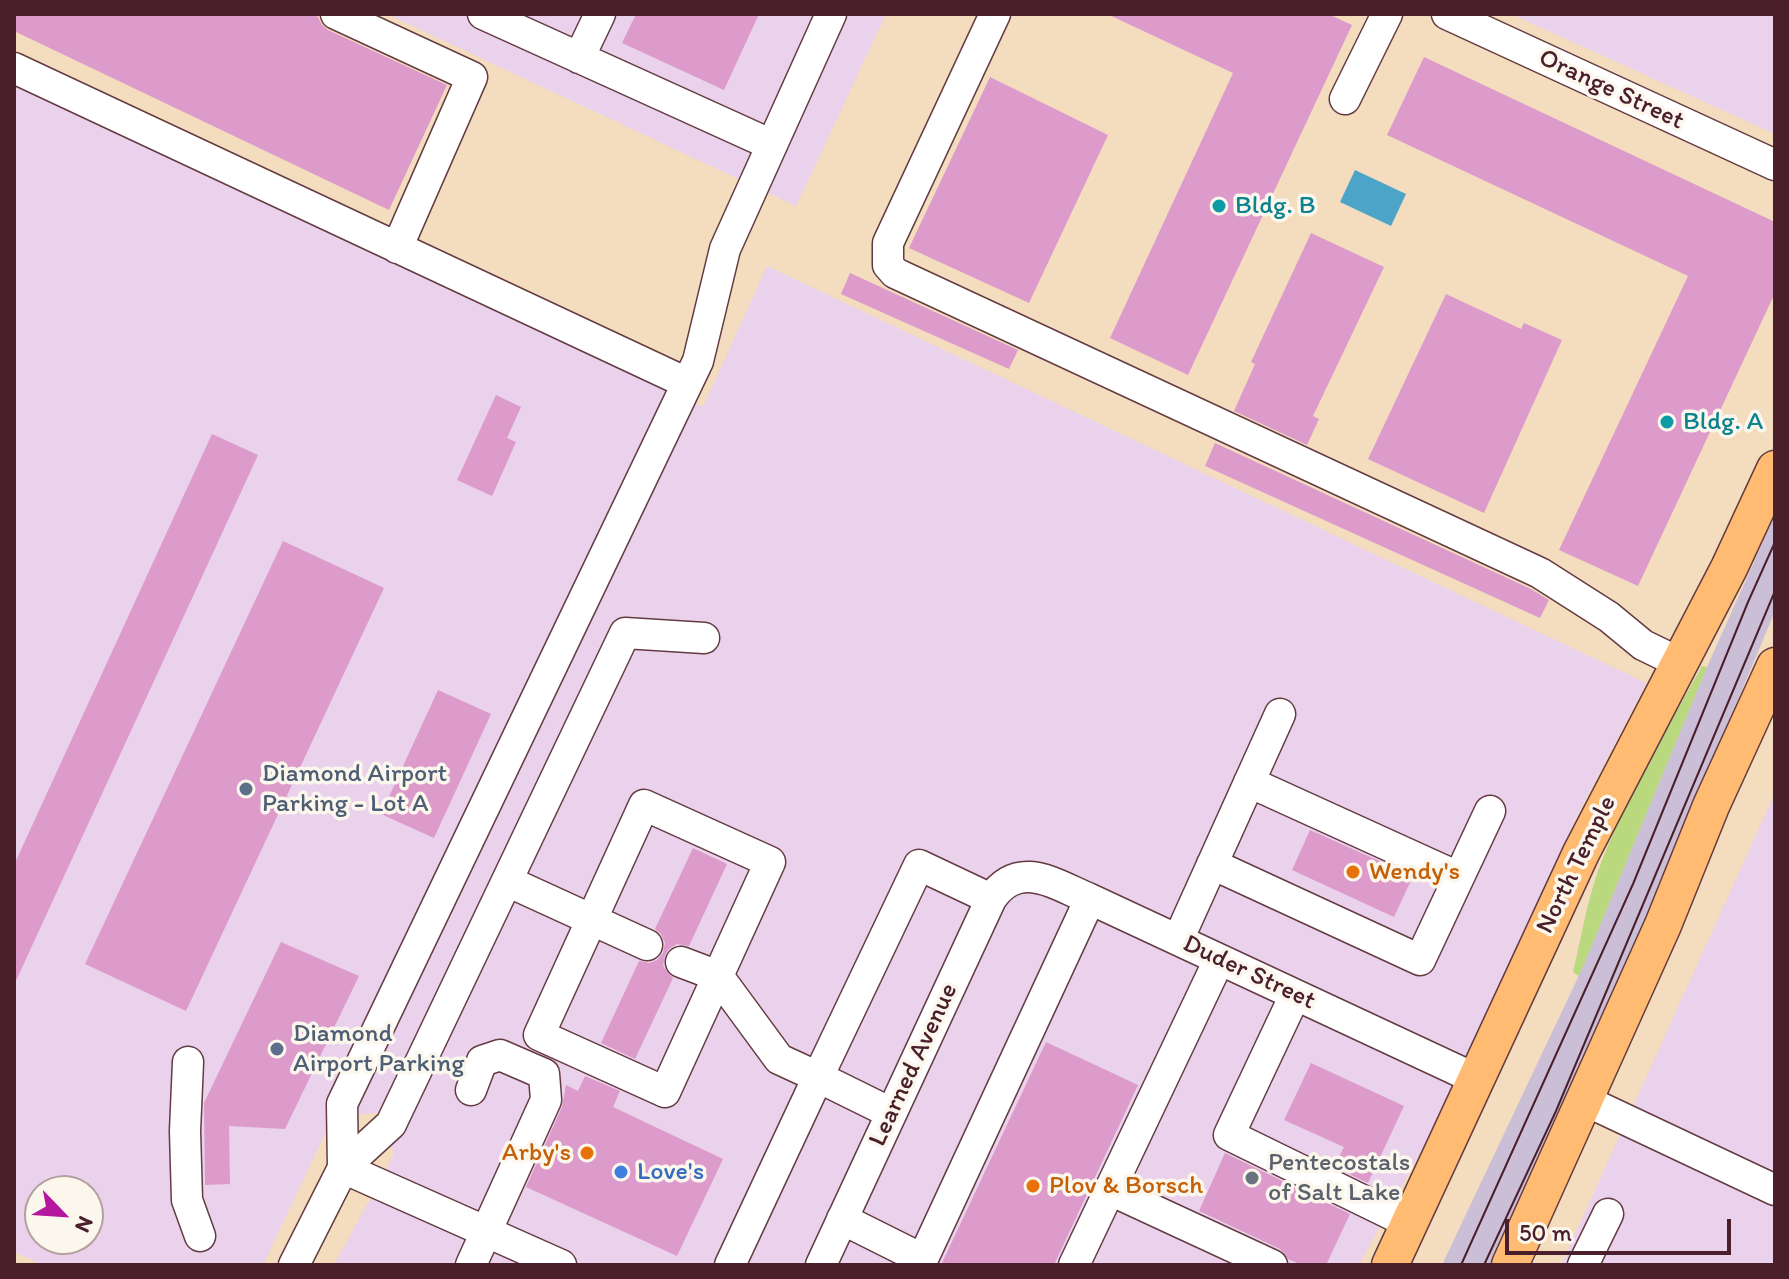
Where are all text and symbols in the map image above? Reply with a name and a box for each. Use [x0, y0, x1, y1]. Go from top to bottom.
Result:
street label: Orange Street [1533, 43, 1689, 137]
place label: Bldg. B [1235, 190, 1315, 222]
marker: Bldg. B [1210, 197, 1228, 215]
place label: Bldg. A [1683, 406, 1763, 438]
marker: Bldg. A [1658, 413, 1676, 431]
place label: Diamond Airport Parking - Lot A [262, 758, 447, 820]
marker: Diamond Airport Parking - Lot A [237, 780, 255, 798]
street label: North Temple [1530, 791, 1624, 939]
place label: Wendy's [1369, 856, 1460, 888]
marker: Wendy's [1344, 863, 1362, 881]
street label: Duder Street [1178, 929, 1320, 1017]
street label: Learned Avenue [863, 979, 965, 1151]
place label: Diamond Airport Parking [293, 1018, 464, 1080]
marker: Diamond Airport Parking [268, 1040, 286, 1058]
place label: Arby's [502, 1137, 571, 1169]
marker: Arby's [578, 1144, 596, 1162]
place label: Pentecostals of Salt Lake [1268, 1147, 1410, 1208]
place label: Love's [637, 1156, 704, 1188]
marker: Love's [612, 1163, 630, 1181]
marker: Pentecostals of Salt Lake [1243, 1169, 1261, 1187]
place label: Plov & Borsch [1049, 1170, 1203, 1202]
north arrow [24, 1175, 104, 1255]
marker: Plov & Borsch [1024, 1177, 1042, 1195]
scale bar [1509, 1203, 1735, 1253]
text: N [69, 1212, 100, 1237]
text: 50 m [1519, 1218, 1572, 1247]

